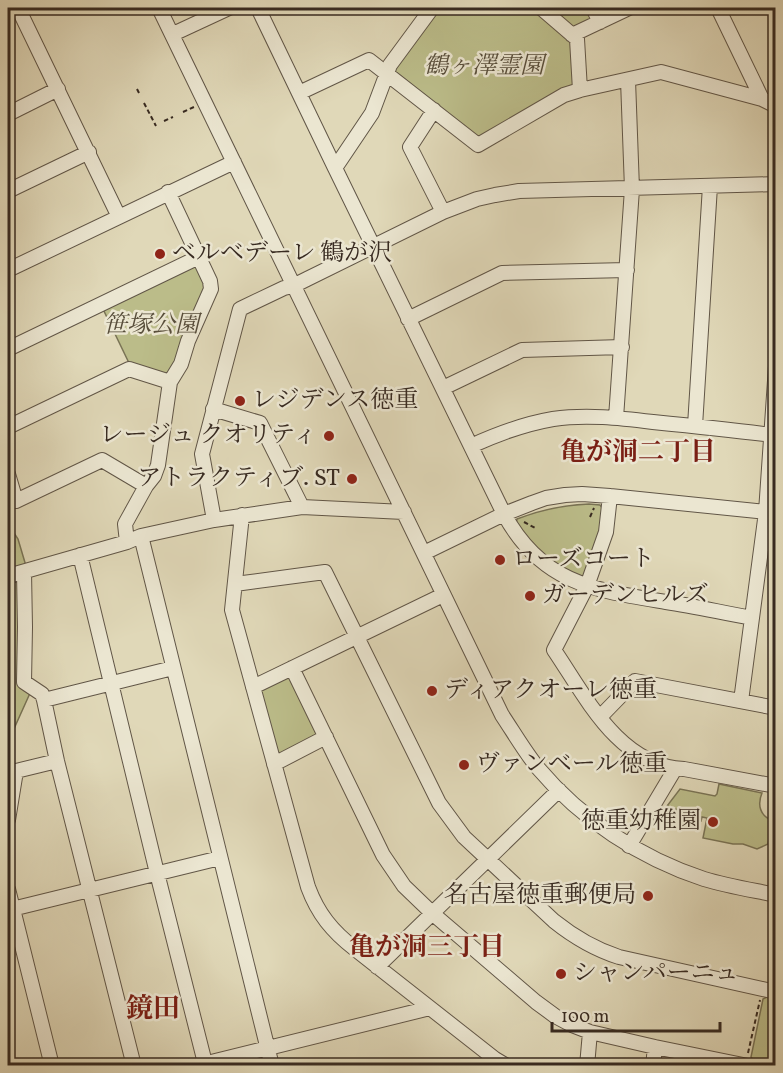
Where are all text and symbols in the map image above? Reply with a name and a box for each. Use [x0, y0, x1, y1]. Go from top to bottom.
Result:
park label: 鶴ヶ澤霊園 [424, 50, 548, 84]
place label: ベルベデーレ 鶴が沢 [172, 237, 392, 271]
marker: ベルベデーレ 鶴が沢 [153, 247, 167, 261]
park label: 笹塚公園 [103, 309, 203, 343]
place label: レジデンス徳重 [252, 384, 418, 418]
marker: レジデンス徳重 [233, 394, 247, 408]
place label: レージュ クオリティ [100, 419, 317, 453]
marker: レージュ クオリティ [322, 429, 336, 443]
district label: 亀が洞二丁目 [560, 435, 716, 471]
place label: アトラクティブ. ST [137, 462, 340, 496]
marker: アトラクティブ. ST [345, 472, 359, 486]
place label: ローズコート [512, 543, 655, 577]
marker: ローズコート [493, 553, 507, 567]
place label: ガーデンヒルズ [542, 579, 709, 613]
marker: ガーデンヒルズ [523, 589, 537, 603]
place label: ディアクオーレ徳重 [444, 674, 657, 708]
marker: ディアクオーレ徳重 [425, 684, 439, 698]
place label: ヴァンベール徳重 [476, 748, 667, 782]
marker: ヴァンベール徳重 [457, 758, 471, 772]
place label: 徳重幼稚園 [581, 805, 701, 839]
marker: 徳重幼稚園 [706, 815, 720, 829]
place label: 名古屋徳重郵便局 [444, 879, 636, 913]
marker: 名古屋徳重郵便局 [641, 889, 655, 903]
district label: 亀が洞三丁目 [349, 930, 505, 966]
place label: シャンパーニュ [573, 957, 739, 991]
marker: シャンパーニュ [554, 967, 568, 981]
district label: 鏡田 [126, 991, 180, 1029]
scale bar [552, 995, 720, 1033]
text: 100 m [561, 1005, 610, 1030]

